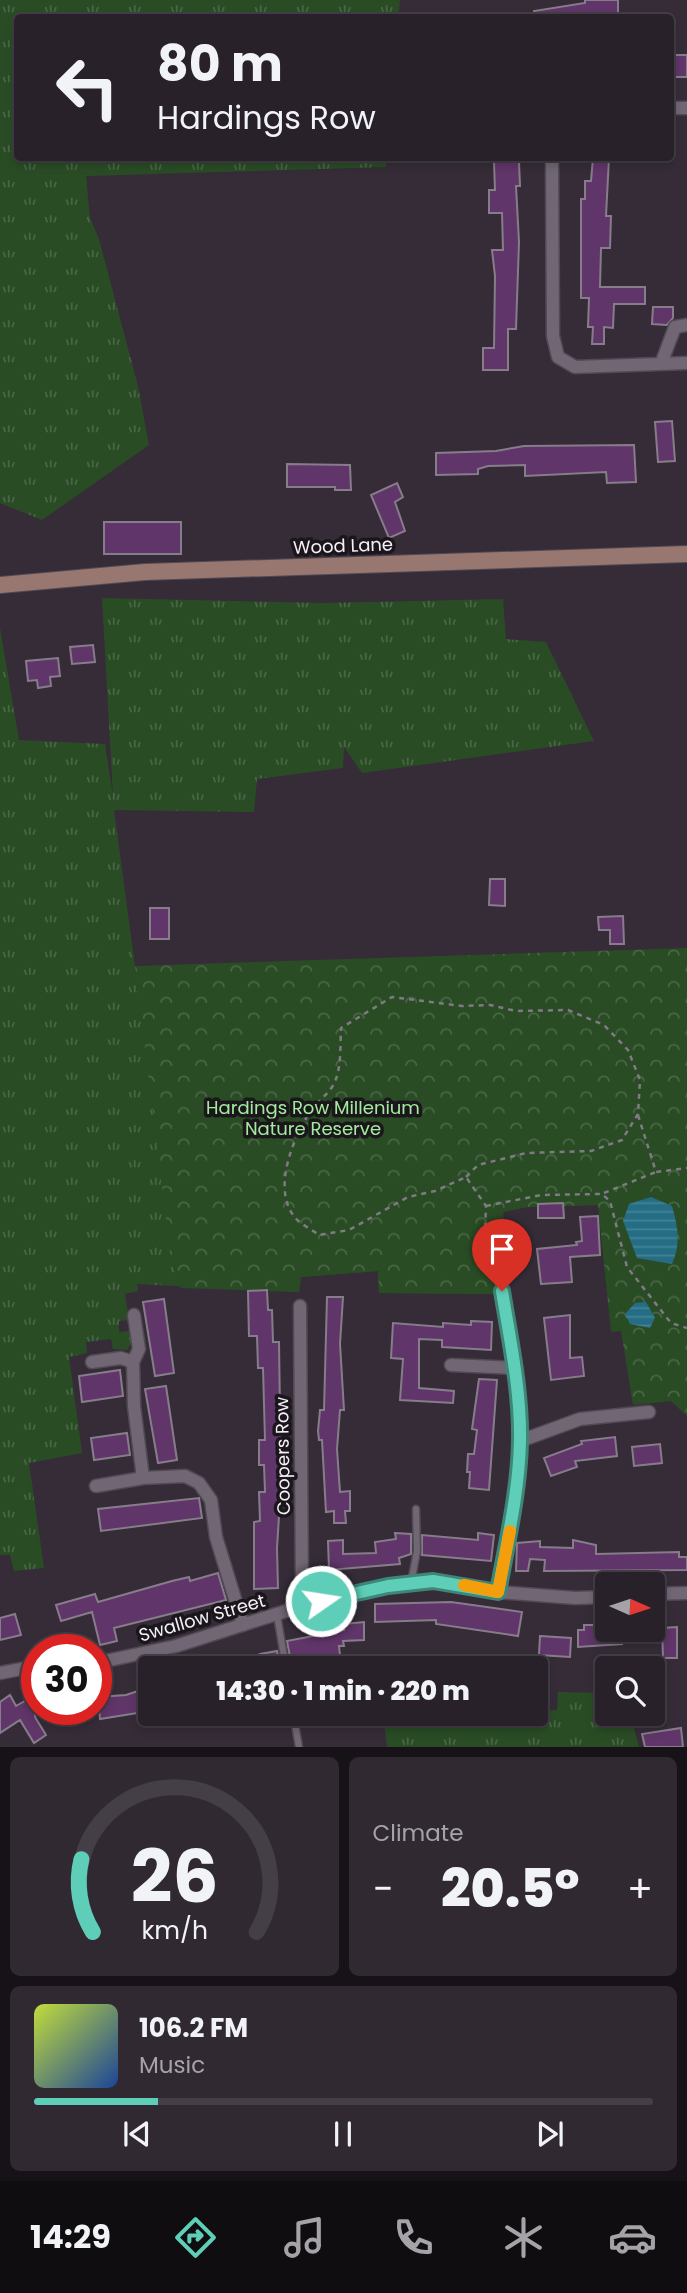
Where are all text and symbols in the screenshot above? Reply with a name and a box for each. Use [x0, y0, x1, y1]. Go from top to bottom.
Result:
text: 80 m [157, 30, 283, 98]
icon: left [42, 42, 133, 133]
text: Hardings Row [157, 95, 376, 140]
street label: Wood Lane [292, 531, 393, 560]
park label: Hardings Row Millenium Nature Reserve [206, 1095, 420, 1141]
pin [472, 1219, 532, 1291]
icon: arrive [483, 1230, 521, 1268]
street label: Coopers Row [269, 1396, 296, 1515]
position arrow [284, 1564, 358, 1638]
north arrow [595, 1572, 665, 1642]
map controls [595, 1572, 665, 1726]
street label: Swallow Street [136, 1588, 268, 1647]
speed limit sign: 30 [21, 1634, 112, 1725]
button: search [595, 1656, 665, 1726]
text: 14:30 · 1 min · 220 m [216, 1673, 470, 1709]
text: Climate [373, 1817, 463, 1849]
text: 26 [130, 1827, 218, 1928]
text: 20.5° [441, 1852, 579, 1925]
text: − [373, 1862, 393, 1915]
text: + [627, 1862, 653, 1915]
text: km/h [141, 1913, 208, 1948]
text: 106.2 FM [139, 2010, 248, 2046]
text: Music [139, 2049, 205, 2081]
icon: previous [118, 2115, 156, 2153]
icon: pause [324, 2115, 362, 2153]
icon: next [531, 2115, 569, 2153]
icon: directions [171, 2213, 220, 2262]
icon: music [280, 2213, 329, 2262]
icon: phone [389, 2213, 438, 2262]
icon: climate [499, 2213, 548, 2262]
icon: car [608, 2213, 657, 2262]
text: 14:29 [30, 2214, 111, 2259]

